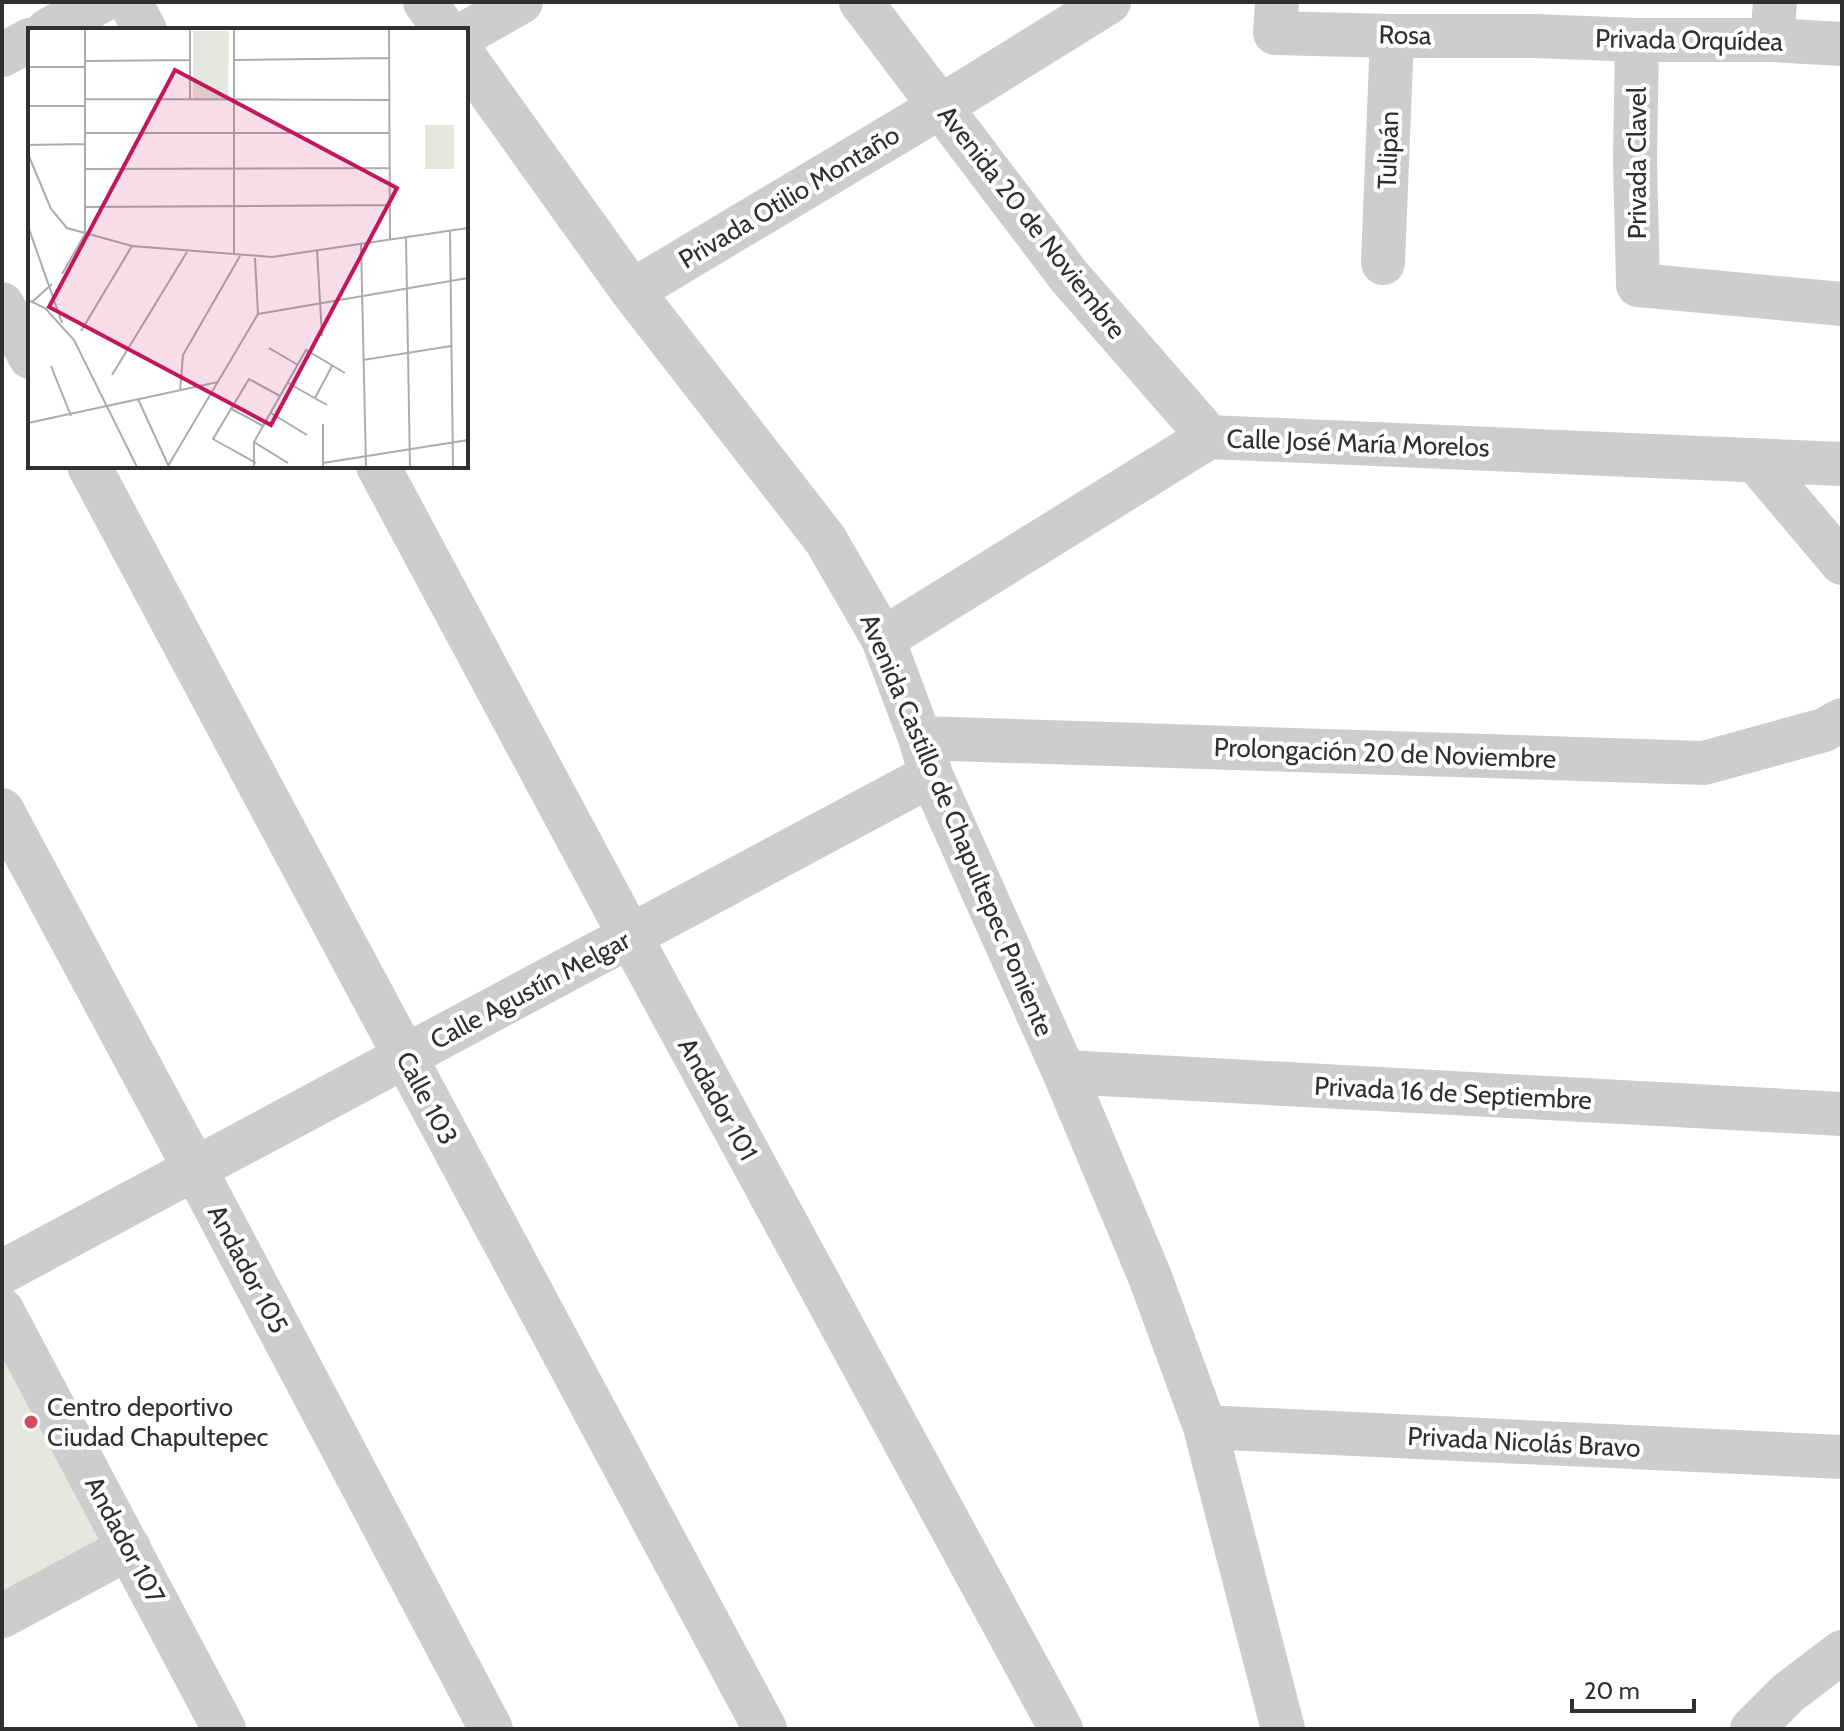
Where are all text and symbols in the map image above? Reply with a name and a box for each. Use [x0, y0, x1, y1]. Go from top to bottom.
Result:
street label: Rosa [1378, 19, 1432, 51]
street label: Privada Orquídea [1595, 22, 1784, 58]
inset map [28, 28, 468, 468]
street label: Privada Clavel [1621, 87, 1653, 239]
street label: Avenida 20 de Noviembre [931, 99, 1133, 345]
street label: Tulipán [1371, 110, 1405, 190]
street label: Privada Otilio Montaño [673, 118, 905, 276]
street label: Calle José María Morelos [1226, 422, 1490, 464]
street label: Avenida Castillo de Chapultepec Poniente [853, 609, 1061, 1041]
street label: Prolongación 20 de Noviembre [1213, 731, 1557, 775]
street label: Calle Agustín Melgar [425, 924, 636, 1056]
street label: Andador 101 [671, 1032, 765, 1166]
street label: Calle 103 [389, 1046, 465, 1150]
street label: Privada 16 de Septiembre [1313, 1070, 1593, 1116]
street label: Andador 105 [201, 1199, 295, 1339]
place label: Centro deportivo Ciudad Chapultepec [47, 1391, 269, 1453]
marker: Centro deportivo Ciudad Chapultepec [22, 1413, 40, 1431]
street label: Privada Nicolás Bravo [1407, 1420, 1641, 1464]
street label: Andador 107 [78, 1471, 172, 1609]
scale bar [1572, 1663, 1694, 1713]
text: 20 m [1584, 1676, 1640, 1705]

